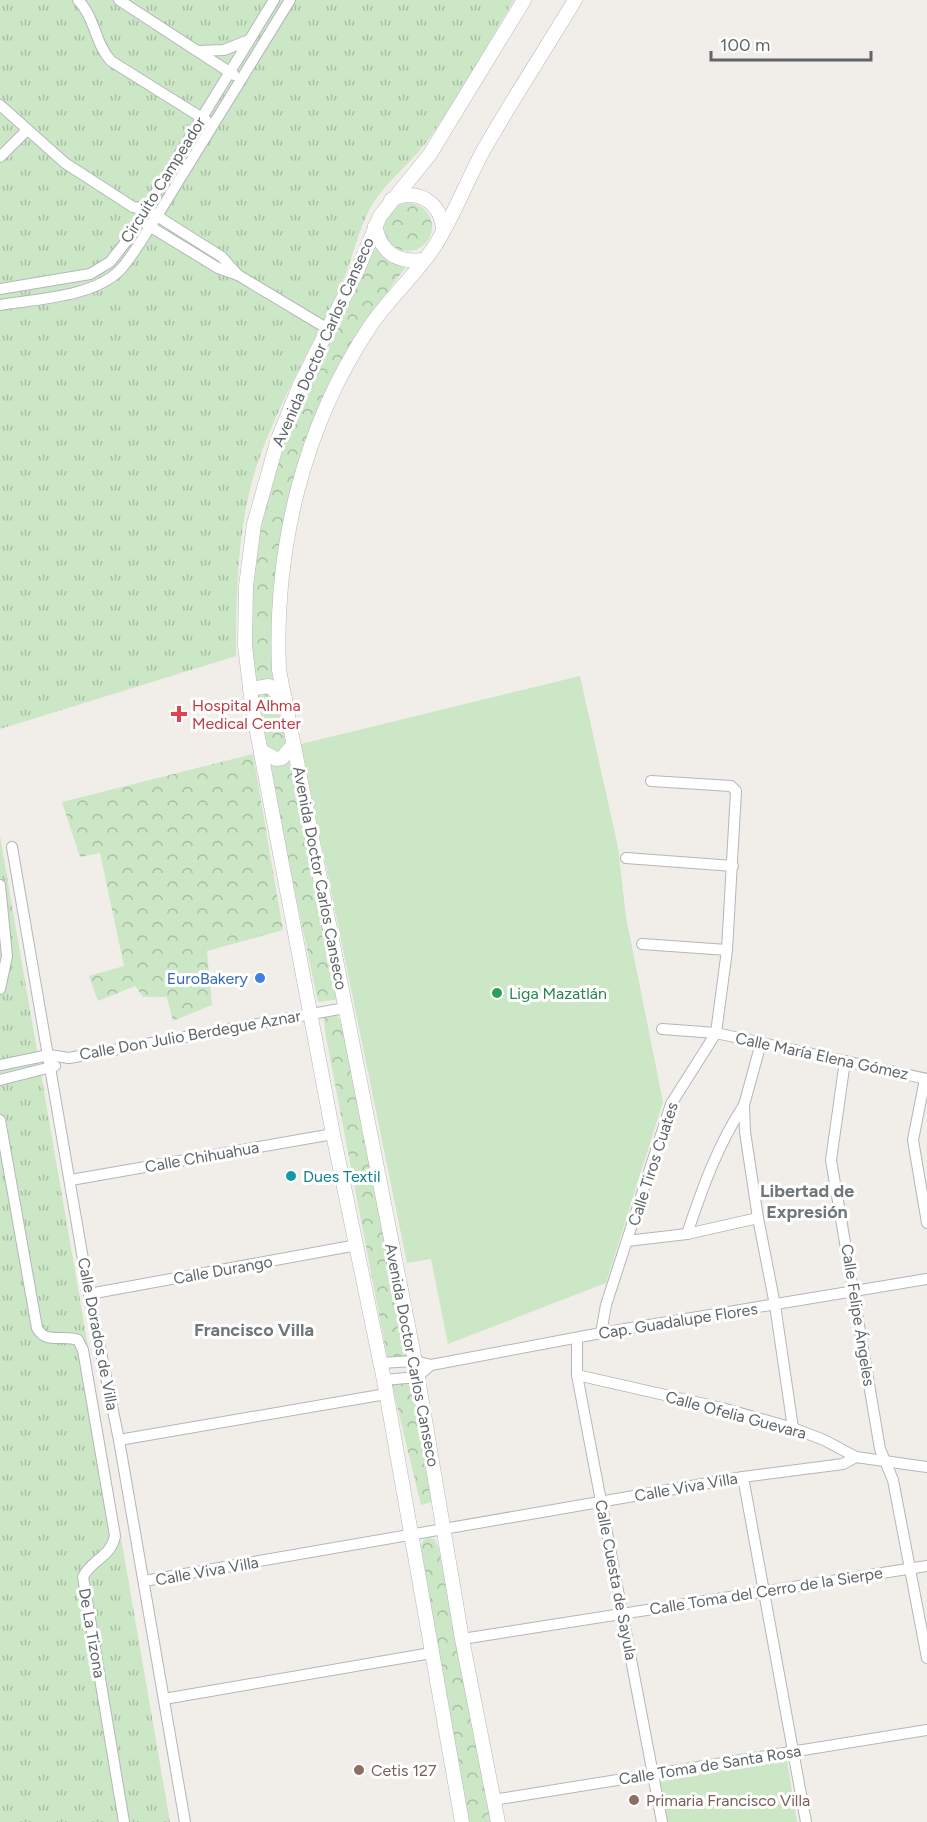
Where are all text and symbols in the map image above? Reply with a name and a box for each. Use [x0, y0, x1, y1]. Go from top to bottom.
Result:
scale bar [711, 24, 872, 62]
text: 100 m [720, 34, 770, 56]
street label: Circuito Campeador [117, 113, 210, 246]
street label: Avenida Doctor Carlos Canseco [268, 234, 378, 450]
place label: Hospital Alhma Medical Center [192, 696, 302, 733]
marker: Hospital Alhma Medical Center [170, 705, 188, 723]
street label: Avenida Doctor Carlos Canseco [289, 765, 351, 991]
place label: EuroBakery [167, 969, 249, 988]
marker: EuroBakery [253, 971, 267, 985]
place label: Liga Mazatlán [509, 984, 607, 1003]
marker: Liga Mazatlán [490, 986, 504, 1000]
street label: Calle Don Julio Berdegue Aznar [78, 1006, 303, 1064]
street label: Calle María Elena Gómez [734, 1028, 911, 1084]
street label: Calle Tiros Cuates [624, 1100, 682, 1228]
street label: Calle Chihuahua [143, 1138, 261, 1176]
place label: Dues Textil [303, 1167, 380, 1186]
marker: Dues Textil [284, 1169, 298, 1183]
district label: Libertad de Expresión [760, 1180, 854, 1223]
street label: Avenida Doctor Carlos Canseco [381, 1242, 443, 1468]
street label: Calle Felipe Ángeles [837, 1243, 879, 1387]
street label: Calle Durango [172, 1252, 274, 1288]
street label: Calle Dorados de Villa [74, 1256, 122, 1412]
street label: Cap. Guadalupe Flores [597, 1299, 759, 1343]
district label: Francisco Villa [194, 1319, 314, 1341]
street label: Calle Ofelia Guevara [663, 1387, 809, 1443]
street label: Calle Viva Villa [633, 1469, 739, 1505]
street label: Calle Cuesta de Sayula [591, 1498, 641, 1662]
street label: Calle Viva Villa [154, 1553, 260, 1589]
street label: Calle Toma del Cerro de la Sierpe [648, 1563, 884, 1619]
street label: De La Tizona [75, 1587, 109, 1679]
street label: Calle Toma de Santa Rosa [617, 1741, 803, 1789]
place label: Cetis 127 [371, 1761, 437, 1780]
marker: Cetis 127 [352, 1763, 366, 1777]
place label: Primaria Francisco Villa [646, 1791, 810, 1810]
marker: Primaria Francisco Villa [627, 1793, 641, 1807]

